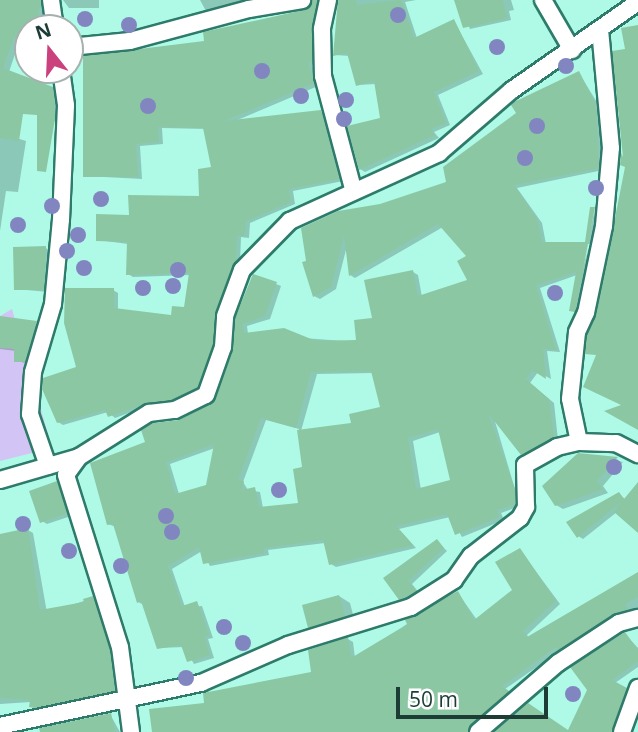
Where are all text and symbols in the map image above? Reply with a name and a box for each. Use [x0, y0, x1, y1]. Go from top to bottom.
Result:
north arrow [14, 14, 84, 84]
text: N [32, 16, 54, 46]
scale bar [400, 672, 552, 716]
text: 50 m [409, 685, 458, 713]

